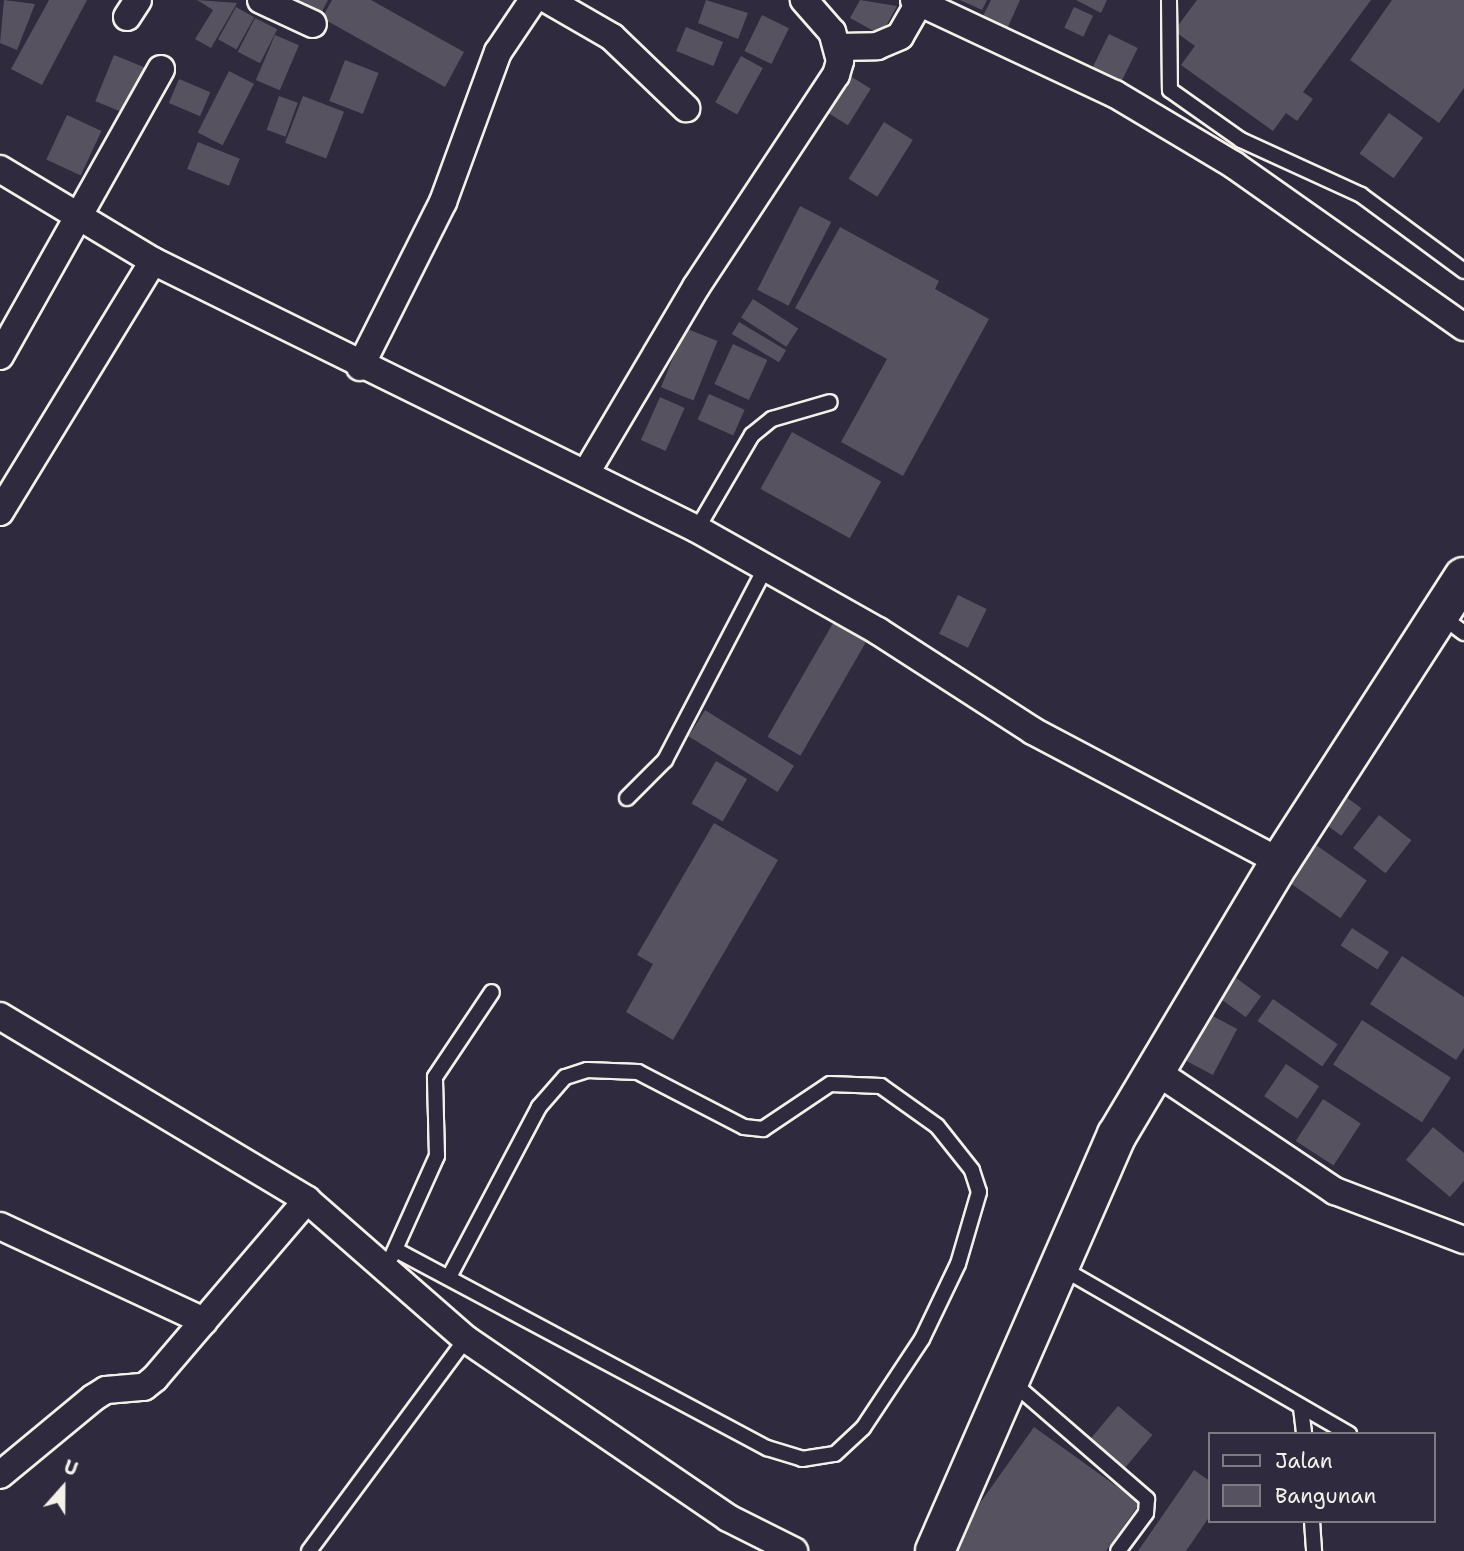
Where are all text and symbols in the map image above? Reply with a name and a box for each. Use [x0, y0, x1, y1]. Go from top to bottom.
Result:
legend [1208, 1432, 1436, 1523]
text: Jalan [1275, 1447, 1333, 1475]
north arrow [28, 1453, 98, 1523]
text: U [60, 1454, 81, 1482]
text: Bangunan [1275, 1482, 1376, 1510]

